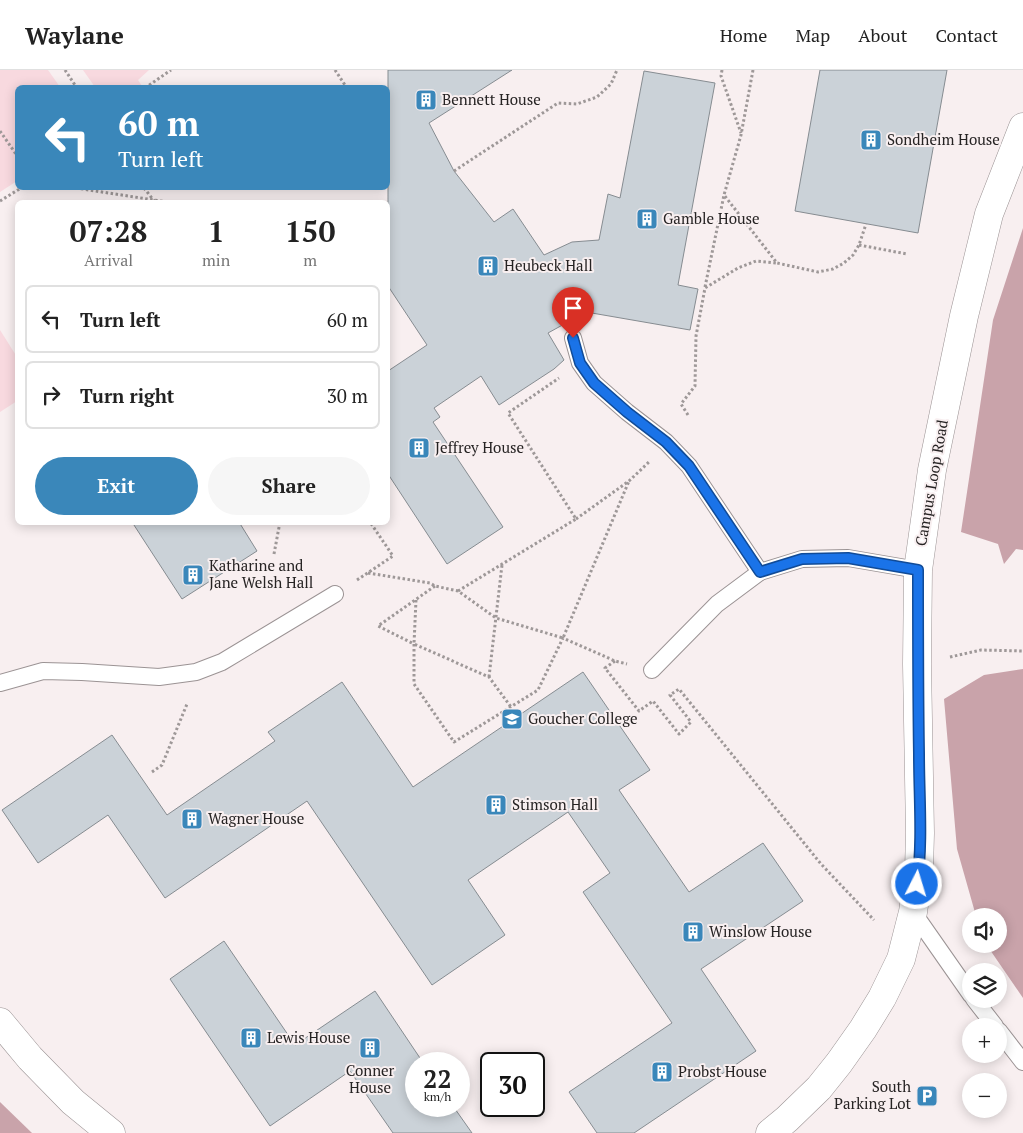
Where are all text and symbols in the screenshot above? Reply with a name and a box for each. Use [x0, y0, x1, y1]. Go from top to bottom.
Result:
text: Waylane [25, 19, 124, 51]
text: Home [720, 23, 767, 47]
text: Map [795, 23, 830, 47]
text: About [858, 23, 907, 47]
text: Contact [935, 23, 998, 47]
building icon: Bennett House [414, 88, 438, 112]
place label: Bennett House [442, 89, 541, 109]
text: 60 m [118, 100, 199, 146]
icon: left [35, 105, 100, 170]
building icon: Sondheim House [859, 128, 883, 152]
place label: Sondheim House [887, 129, 1000, 149]
text: Turn left [118, 144, 204, 173]
building icon: Gamble House [635, 207, 659, 231]
place label: Gamble House [663, 208, 760, 228]
text: 07:28 [69, 211, 148, 251]
text: 1 [208, 211, 225, 251]
text: 150 [285, 211, 336, 251]
text: Arrival [84, 249, 133, 271]
text: min [202, 249, 230, 271]
text: m [303, 249, 317, 271]
building icon: Heubeck Hall [476, 254, 500, 278]
place label: Heubeck Hall [504, 255, 593, 275]
pin [552, 287, 594, 338]
icon: arrive [559, 294, 587, 322]
icon: left [37, 305, 65, 333]
text: Turn left [80, 307, 161, 332]
text: 60 m [327, 307, 368, 332]
icon: right [37, 381, 65, 409]
text: Turn right [80, 383, 174, 408]
text: 30 m [327, 383, 368, 408]
street label: Campus Loop Road [910, 418, 952, 548]
building icon: Jeffrey House [407, 436, 431, 460]
place label: Jeffrey House [435, 437, 524, 457]
button: Exit [35, 457, 198, 515]
button: Share [208, 457, 370, 515]
place label: Katharine and Jane Welsh Hall [209, 555, 313, 592]
building icon: Katharine and Jane Welsh Hall [181, 563, 205, 587]
school or university icon: Goucher College [500, 707, 524, 731]
place label: Goucher College [528, 708, 638, 728]
building icon: Stimson Hall [484, 793, 508, 817]
place label: Stimson Hall [512, 794, 598, 814]
building icon: Wagner House [180, 807, 204, 831]
place label: Wagner House [208, 808, 304, 828]
position arrow [890, 857, 942, 909]
map controls [962, 908, 1007, 1118]
button: sound [962, 908, 1007, 953]
building icon: Winslow House [681, 920, 705, 944]
place label: Winslow House [709, 921, 812, 941]
button: layers [962, 963, 1007, 1008]
button: + [962, 1018, 1007, 1063]
building icon: Lewis House [239, 1026, 263, 1050]
place label: Lewis House [267, 1027, 350, 1047]
building icon: Conner House [358, 1036, 382, 1060]
speed limit sign: 30 [480, 1052, 545, 1117]
place label: Conner House [346, 1060, 395, 1097]
building icon: Probst House [650, 1060, 674, 1084]
place label: Probst House [678, 1061, 767, 1081]
text: 22 [423, 1062, 452, 1095]
button: − [962, 1073, 1007, 1118]
place label: South Parking Lot [834, 1076, 911, 1113]
parking icon: South Parking Lot [915, 1084, 939, 1108]
text: km/h [424, 1089, 451, 1104]

